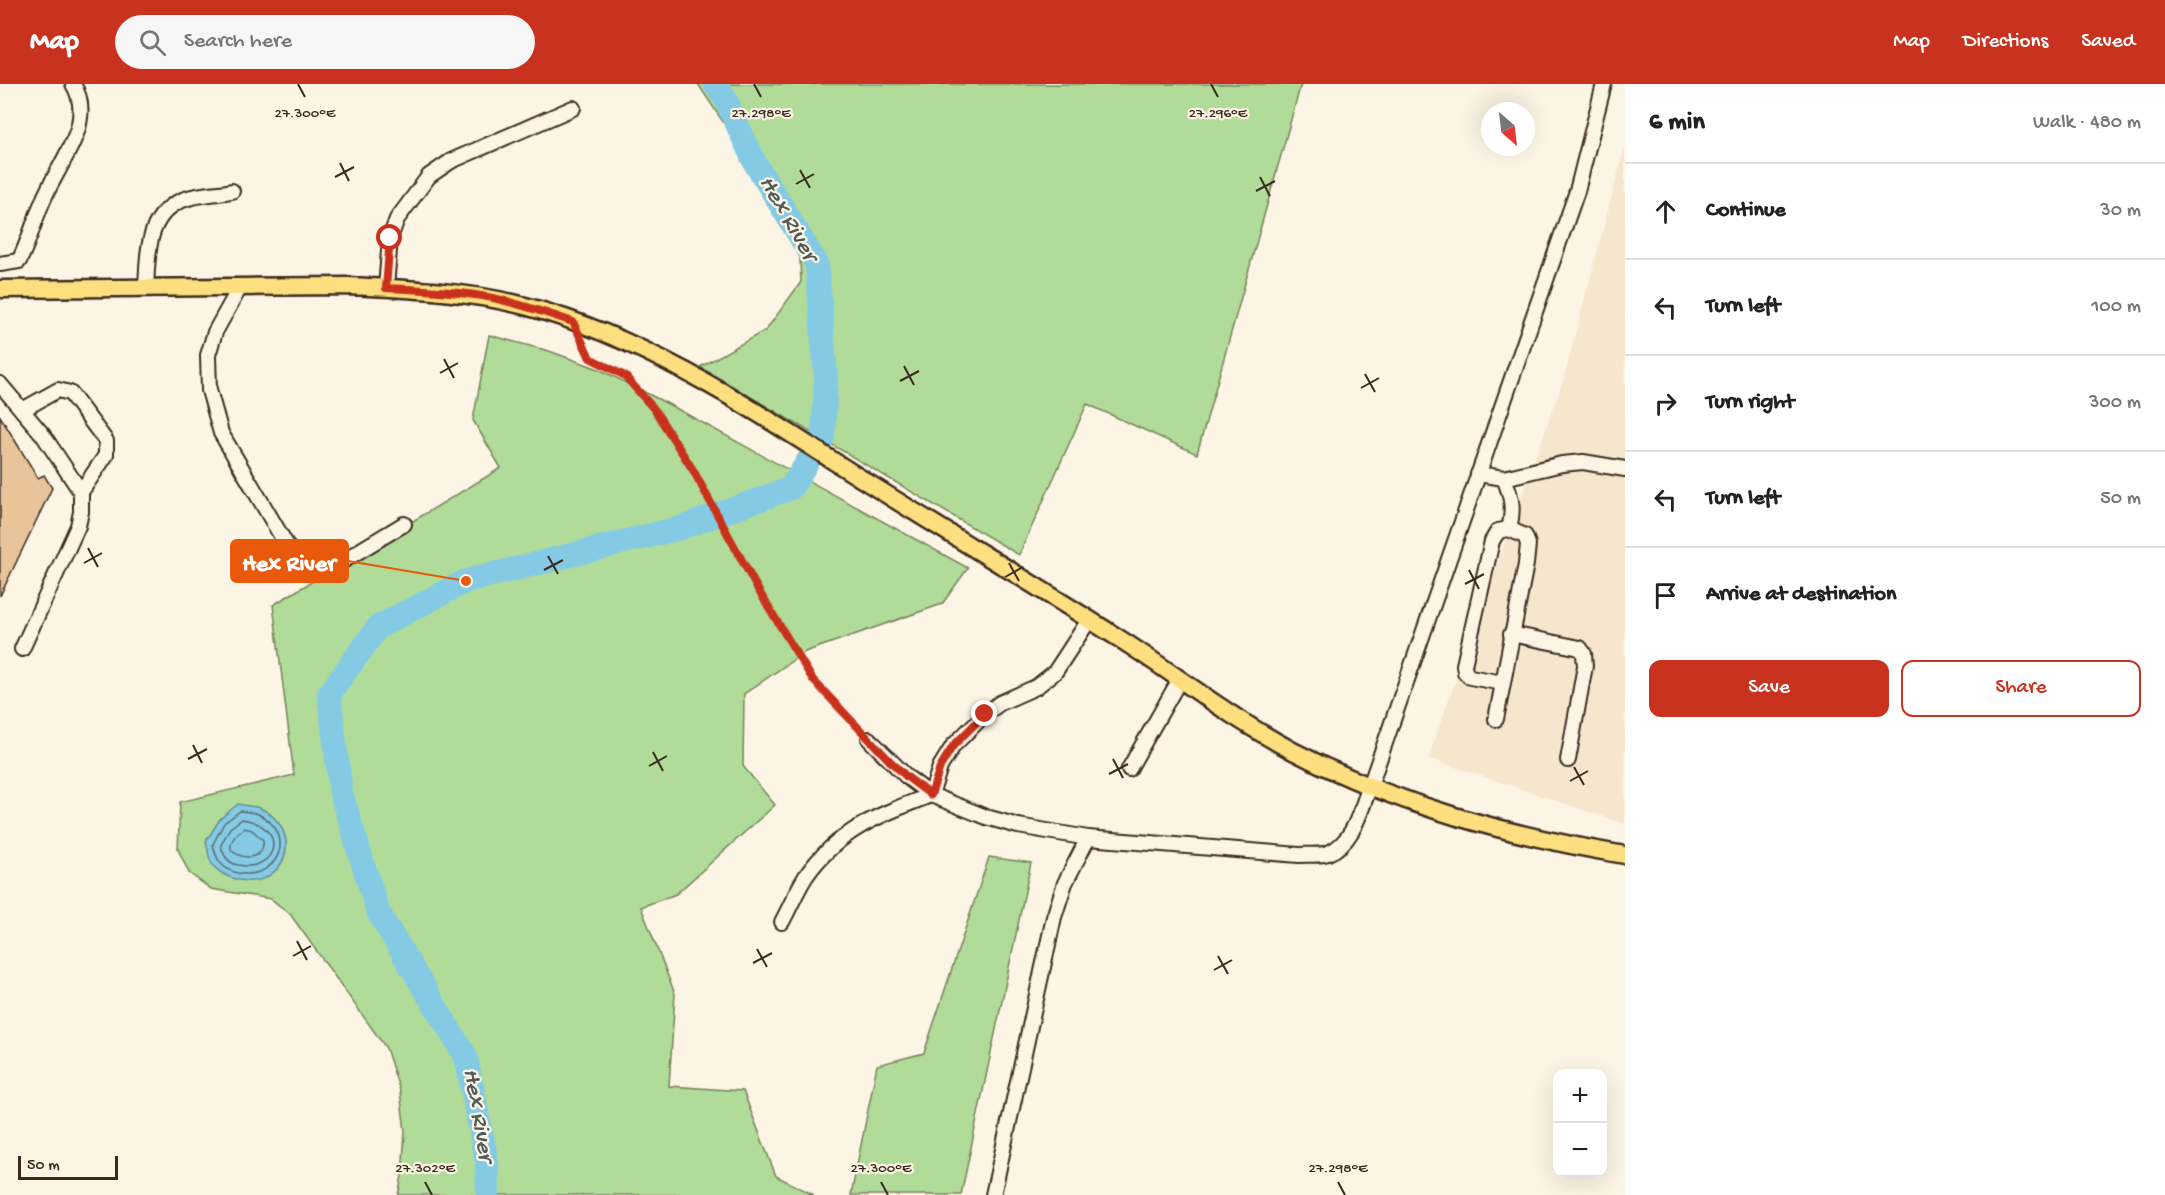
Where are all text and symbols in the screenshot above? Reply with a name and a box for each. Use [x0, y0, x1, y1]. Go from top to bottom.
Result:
search box [115, 15, 535, 69]
text: Map [30, 26, 79, 59]
icon: search [136, 26, 169, 59]
text: Search here [184, 29, 292, 55]
text: Map [1893, 30, 1930, 55]
text: Directions [1963, 30, 2048, 55]
text: Saved [2081, 30, 2135, 55]
north arrow [1481, 102, 1535, 156]
text: 27.300°E [275, 105, 336, 123]
text: 27.298°E [731, 105, 791, 123]
text: 27.296°E [1189, 105, 1248, 123]
text: 6 min [1649, 108, 1705, 139]
text: Walk · 480 m [2033, 112, 2141, 135]
water label: Hex River [751, 171, 825, 271]
icon: ahead [1649, 195, 1682, 228]
text: Continue [1706, 198, 1786, 224]
text: 30 m [2100, 200, 2141, 223]
route start [376, 224, 402, 250]
icon: left [1649, 291, 1682, 324]
text: Turn left [1706, 294, 1780, 320]
text: 100 m [2091, 296, 2141, 319]
icon: right [1649, 387, 1682, 420]
text: Turn right [1706, 390, 1794, 416]
text: 300 m [2089, 392, 2141, 415]
icon: left [1649, 483, 1682, 516]
text: Turn left [1706, 486, 1780, 512]
text: 50 m [2100, 488, 2141, 511]
callout: Hex River [231, 540, 348, 582]
text: Hex River [242, 551, 338, 580]
icon: arrive [1649, 579, 1682, 612]
text: Arrive at destination [1706, 582, 1896, 608]
button: Save [1649, 660, 1889, 717]
button: Share [1901, 660, 2141, 717]
route end [971, 700, 997, 726]
water label: Hex River [455, 1066, 500, 1168]
map controls [1553, 1069, 1607, 1177]
button: + [1553, 1069, 1607, 1123]
button: − [1553, 1123, 1607, 1177]
scale bar [18, 1153, 118, 1180]
text: 50 m [27, 1157, 60, 1176]
text: 27.302°E [395, 1160, 455, 1178]
text: 27.300°E [851, 1160, 912, 1178]
text: 27.298°E [1308, 1160, 1368, 1178]

